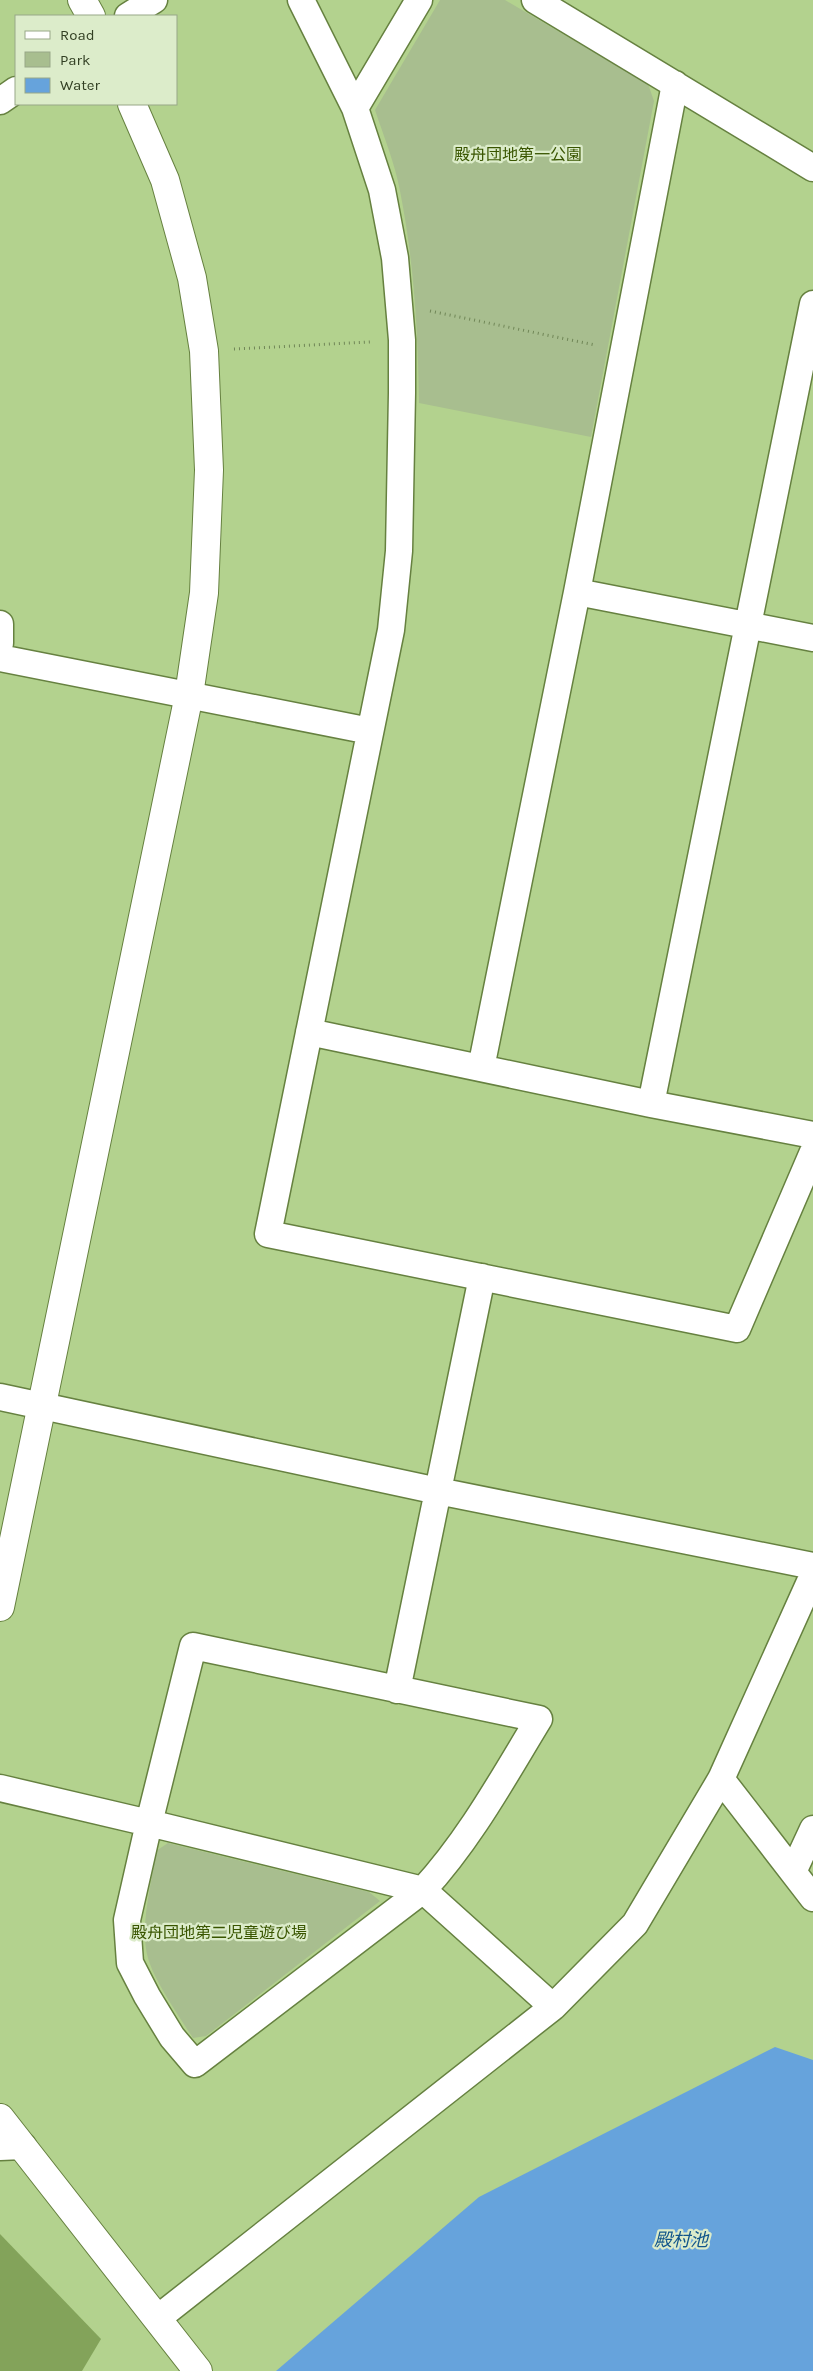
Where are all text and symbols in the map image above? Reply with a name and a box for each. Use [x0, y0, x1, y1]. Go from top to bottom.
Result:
legend [15, 15, 178, 105]
text: Road [60, 26, 95, 44]
text: Park [60, 51, 90, 69]
text: Water [60, 76, 101, 94]
park label: 殿舟団地第一公園 [454, 145, 582, 164]
park label: 殿舟団地第二児童遊び場 [131, 1923, 307, 1942]
water label: 殿村池 [654, 2229, 710, 2251]

